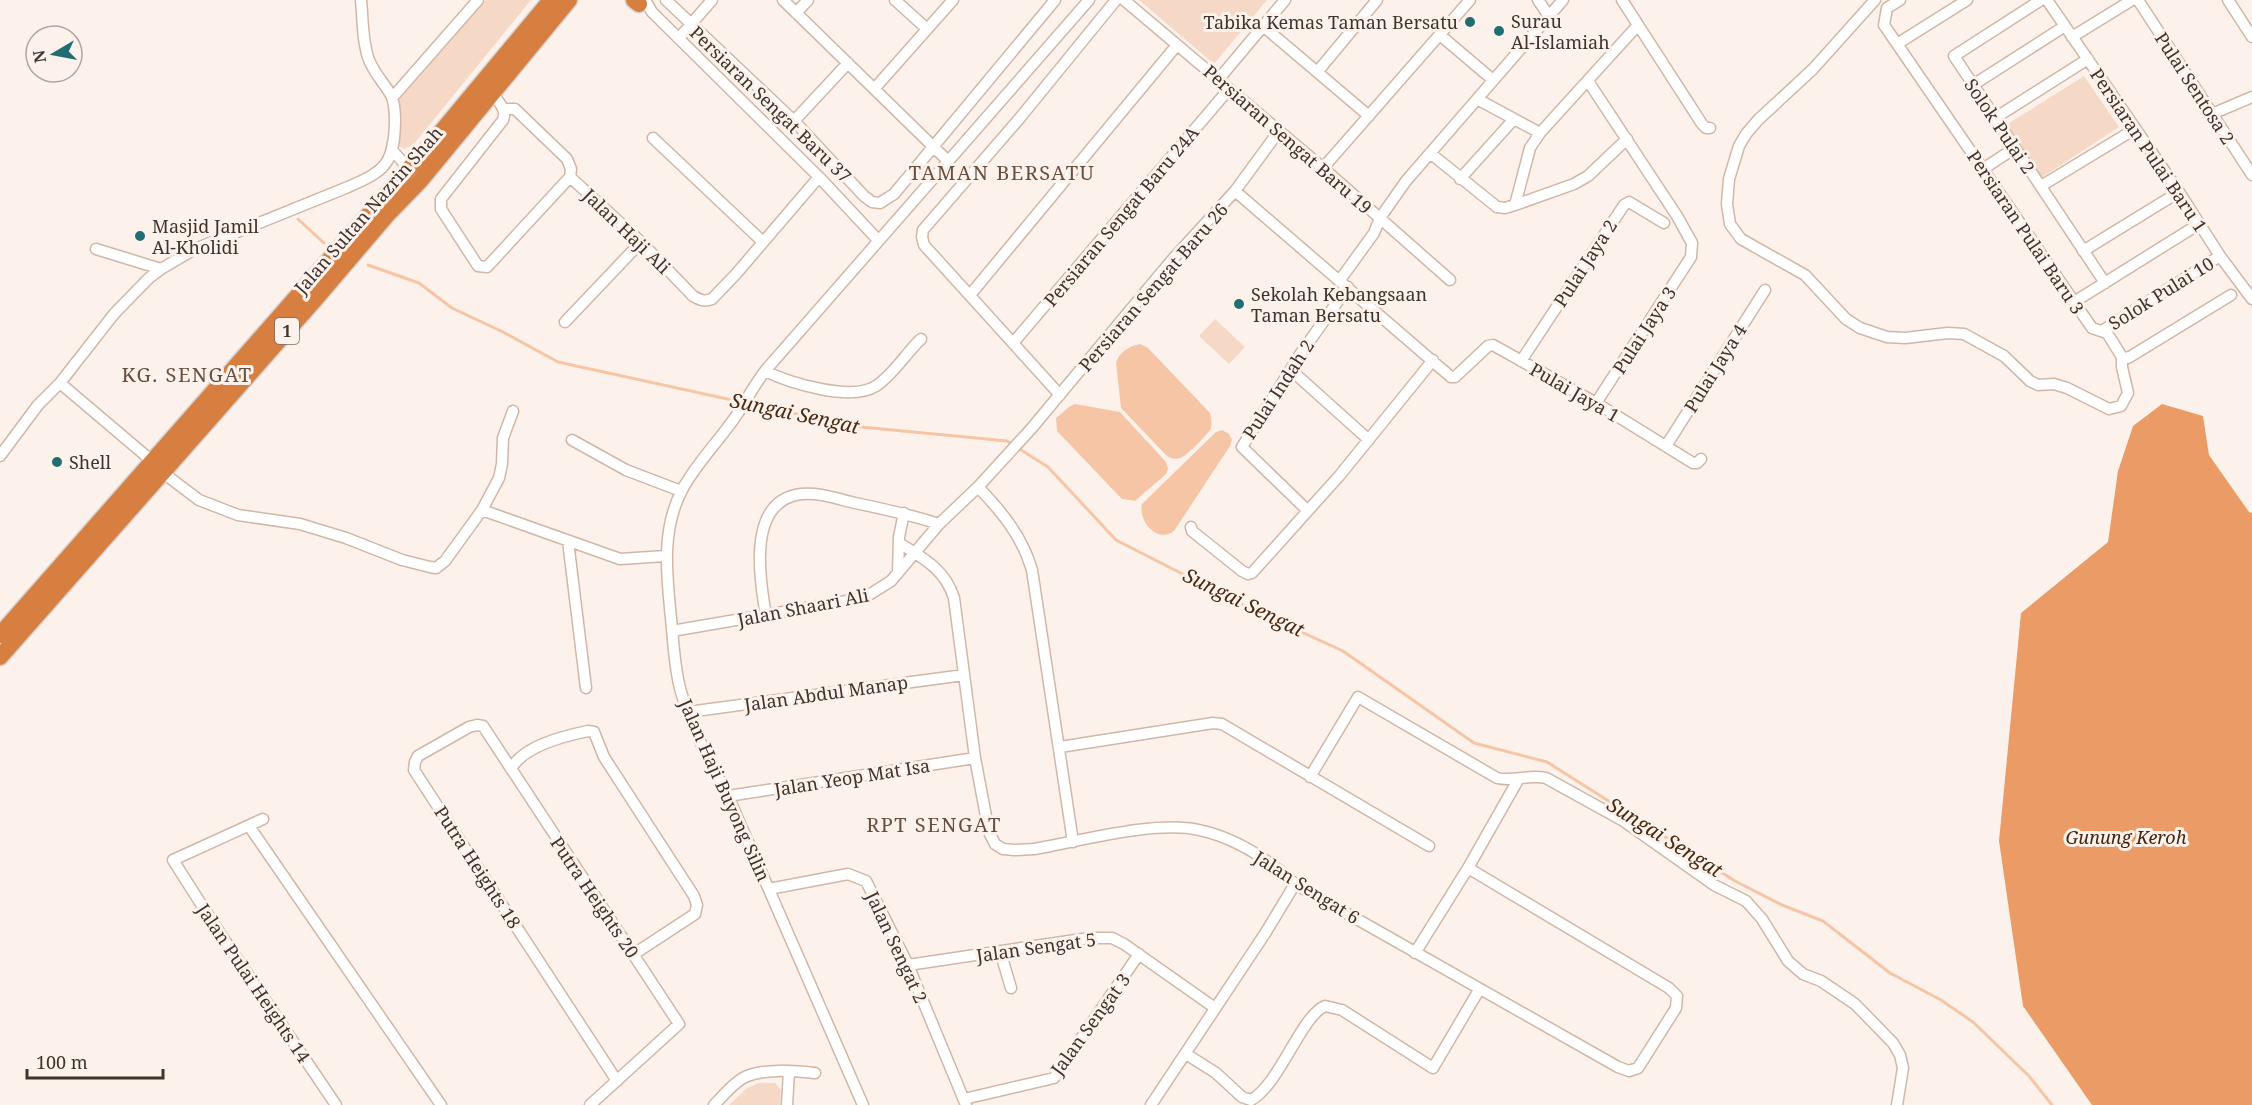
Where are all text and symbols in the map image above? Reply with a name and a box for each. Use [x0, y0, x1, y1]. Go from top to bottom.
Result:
place label: Surau Al-Islamiah [1511, 9, 1610, 54]
place label: Tabika Kemas Taman Bersatu [1203, 10, 1459, 34]
marker: Tabika Kemas Taman Bersatu [1463, 15, 1477, 29]
street label: Persiaran Sengat Baru 37 [685, 20, 857, 188]
north arrow [24, 24, 84, 84]
marker: Surau Al-Islamiah [1492, 24, 1506, 38]
street label: Pulai Sentosa 2 [2150, 27, 2240, 149]
text: N [27, 48, 51, 65]
street label: Persiaran Sengat Baru 19 [1199, 59, 1377, 219]
street label: Persiaran Pulai Baru 1 [2085, 63, 2213, 237]
street label: Solok Pulai 2 [1959, 74, 2041, 178]
street label: Persiaran Sengat Baru 24A [1038, 120, 1204, 311]
street label: Jalan Sultan Nazrin Shah [288, 121, 447, 300]
street label: Persiaran Pulai Baru 3 [1962, 145, 2090, 319]
district label: TAMAN BERSATU [909, 159, 1095, 186]
street label: Jalan Haji Ali [577, 182, 676, 279]
street label: Persiaran Sengat Baru 26 [1073, 198, 1233, 376]
place label: Masjid Jamil Al-Kholidi [152, 214, 259, 259]
street label: Pulai Jaya 2 [1548, 215, 1622, 311]
marker: Masjid Jamil Al-Kholidi [133, 229, 147, 243]
street label: Solok Pulai 10 [2104, 251, 2218, 335]
place label: Sekolah Kebangsaan Taman Bersatu [1251, 282, 1428, 327]
street label: Pulai Jaya 3 [1607, 282, 1681, 378]
marker: Sekolah Kebangsaan Taman Bersatu [1232, 297, 1246, 311]
road number: 1 [275, 318, 299, 344]
street label: Pulai Jaya 4 [1678, 319, 1752, 417]
street label: Pulai Indah 2 [1237, 335, 1319, 443]
street label: Pulai Jaya 1 [1526, 357, 1624, 427]
district label: KG. SENGAT [121, 361, 253, 388]
water label: Sungai Sengat [728, 386, 863, 440]
place label: Shell [69, 450, 111, 474]
marker: Shell [50, 455, 64, 469]
water label: Sungai Sengat [1179, 561, 1310, 643]
street label: Jalan Shaari Ali [734, 582, 871, 632]
street label: Jalan Abdul Manap [742, 670, 909, 716]
street label: Jalan Haji Buyong Silin [674, 694, 776, 885]
street label: Jalan Yeop Mat Isa [772, 753, 932, 801]
water label: Sungai Sengat [1602, 791, 1728, 884]
street label: Putra Heights 18 [429, 801, 527, 933]
district label: RPT SENGAT [866, 811, 1002, 838]
park label: Gunung Keroh [2066, 825, 2187, 849]
street label: Putra Heights 20 [545, 832, 645, 962]
street label: Jalan Sengat 6 [1249, 844, 1364, 929]
street label: Jalan Sengat 2 [860, 886, 933, 1007]
street label: Jalan Pulai Heights 14 [191, 898, 316, 1067]
street label: Jalan Sengat 5 [974, 927, 1097, 967]
street label: Jalan Sengat 3 [1044, 968, 1135, 1081]
scale bar [27, 1042, 164, 1080]
text: 100 m [36, 1050, 88, 1074]

